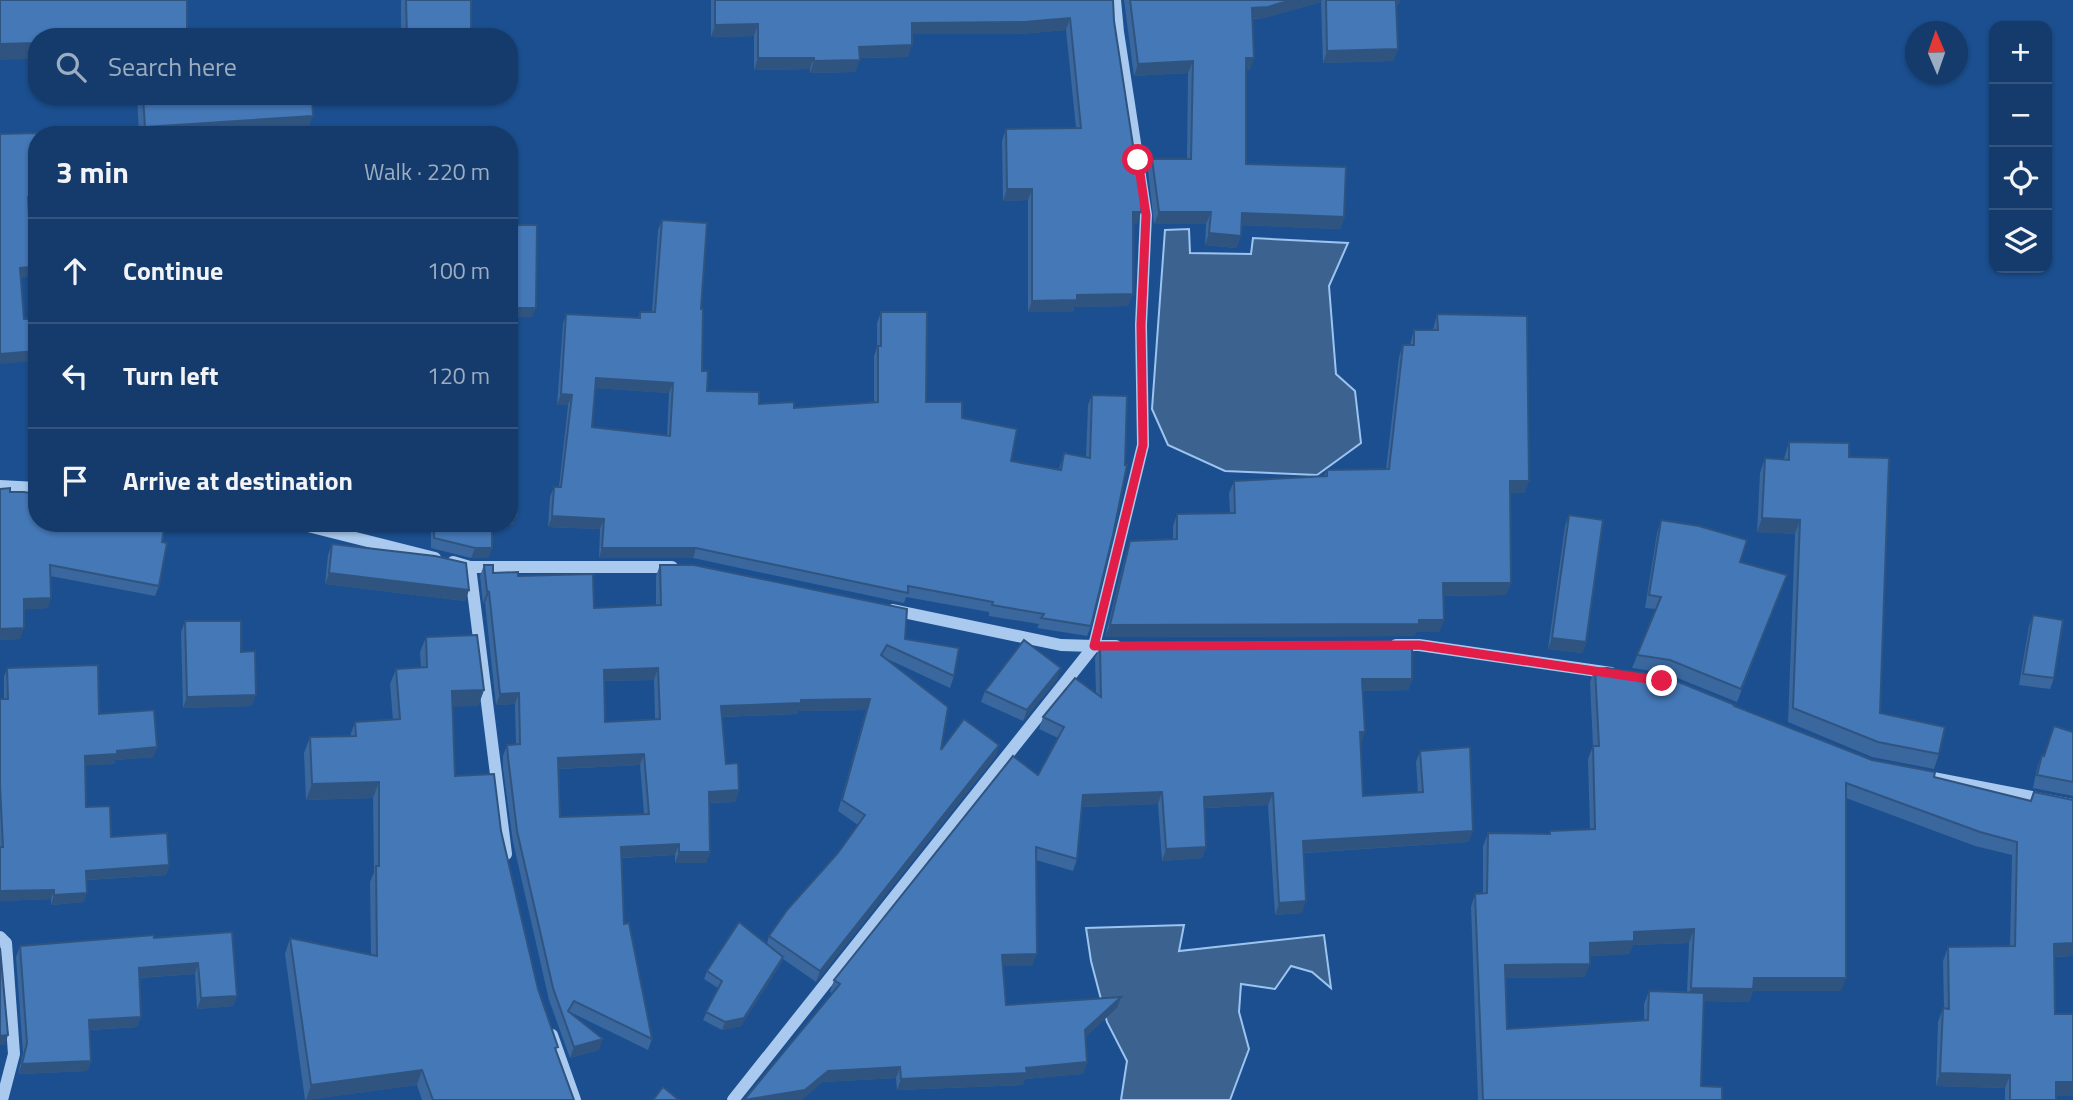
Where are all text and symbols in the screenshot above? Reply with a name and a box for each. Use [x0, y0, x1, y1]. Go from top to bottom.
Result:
north arrow [1905, 21, 1968, 84]
map controls [1989, 21, 2052, 273]
button: + [1989, 21, 2052, 84]
search box [28, 28, 518, 105]
text: Search here [108, 47, 237, 86]
icon: search [52, 48, 90, 86]
button: − [1989, 84, 2052, 147]
route start [1122, 144, 1153, 175]
button: locate [1989, 147, 2052, 210]
text: 3 min [56, 149, 129, 195]
text: Walk · 220 m [364, 154, 490, 189]
button: layers [1989, 210, 2052, 273]
text: Continue [123, 251, 223, 290]
icon: ahead [56, 252, 94, 290]
text: 100 m [427, 253, 490, 288]
text: Turn left [123, 356, 218, 395]
icon: left [56, 357, 94, 395]
text: 120 m [427, 358, 490, 393]
text: Arrive at destination [123, 461, 353, 500]
icon: arrive [56, 462, 94, 500]
route end [1646, 665, 1677, 696]

